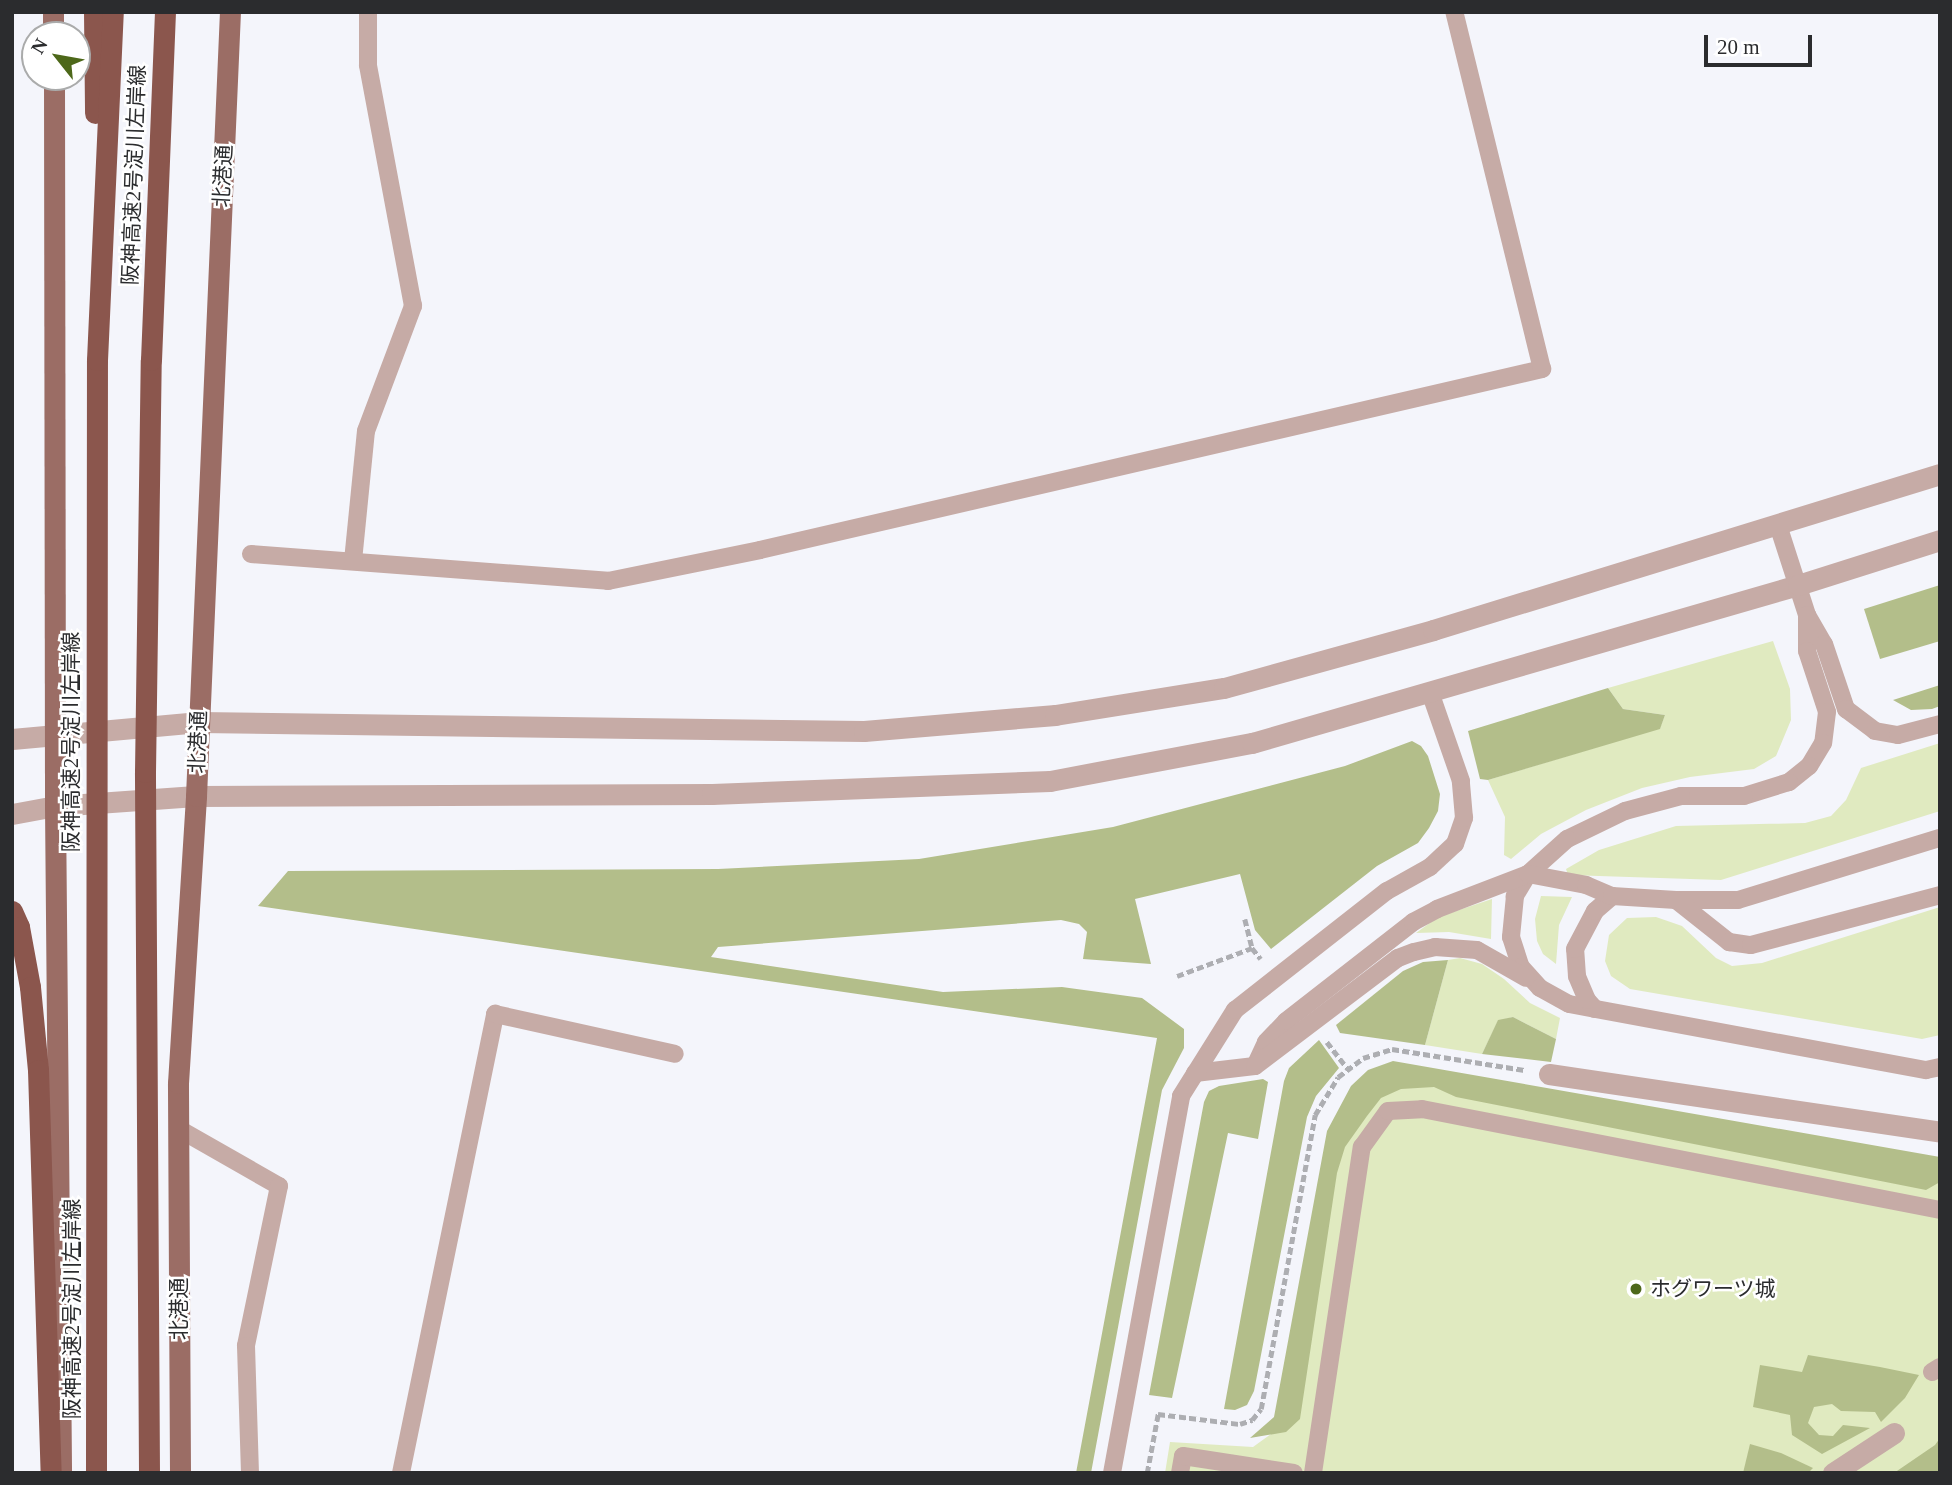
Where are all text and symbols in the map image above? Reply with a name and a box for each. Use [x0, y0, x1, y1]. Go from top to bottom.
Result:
north arrow [21, 21, 91, 91]
scale bar [1707, 21, 1815, 65]
text: N [27, 35, 52, 57]
text: 20 m [1717, 35, 1760, 59]
street label: 阪神高速2号淀川左岸線 [118, 64, 150, 286]
street label: 北港通 [209, 144, 237, 208]
street label: 阪神高速2号淀川左岸線 [58, 632, 84, 852]
street label: 北港通 [184, 710, 212, 774]
street label: 阪神高速2号淀川左岸線 [59, 1199, 85, 1419]
place label: ホグワーツ城 [1650, 1276, 1776, 1302]
street label: 北港通 [166, 1278, 192, 1340]
marker: ホグワーツ城 [1628, 1281, 1644, 1297]

